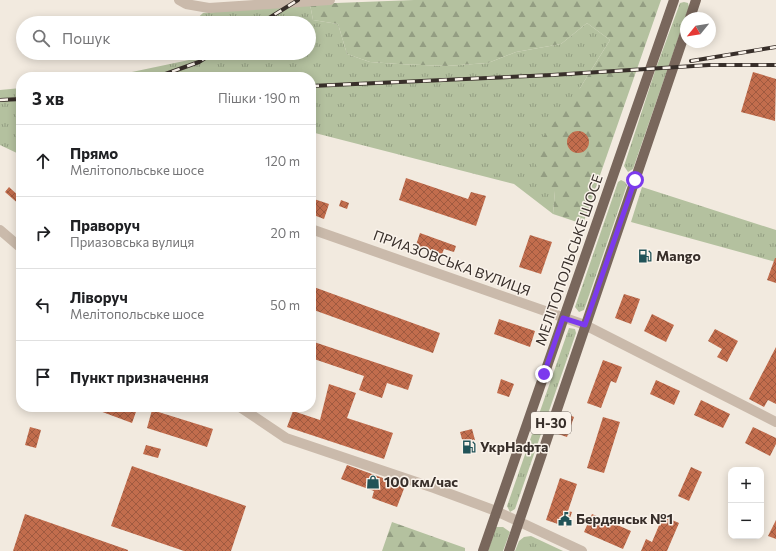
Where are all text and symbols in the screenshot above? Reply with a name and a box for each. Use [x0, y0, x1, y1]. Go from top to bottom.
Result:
north arrow [680, 12, 716, 48]
search box [16, 16, 316, 60]
icon: search [30, 27, 52, 49]
text: Пошук [62, 29, 110, 47]
text: 3 хв [32, 88, 64, 109]
text: Пішки · 190 m [218, 90, 300, 106]
text: Прямо [70, 144, 118, 162]
icon: ahead [32, 150, 54, 172]
text: 120 m [265, 153, 300, 169]
text: Мелітопольське шосе [70, 162, 204, 178]
route start [626, 171, 644, 189]
street label: МЕЛІТОПОЛЬСЬКЕ ШОСЕ [531, 172, 606, 348]
text: Праворуч [70, 216, 140, 234]
icon: right [32, 222, 54, 244]
text: 20 m [271, 225, 300, 241]
street label: ПРИАЗОВСЬКА ВУЛИЦЯ [371, 226, 533, 299]
text: Приазовська вулиця [70, 234, 194, 250]
place label: Mango [656, 247, 701, 264]
fuel station icon: Mango [637, 248, 653, 264]
text: Ліворуч [70, 288, 128, 306]
icon: left [32, 294, 54, 316]
text: 50 m [270, 297, 300, 313]
text: Мелітопольське шосе [70, 306, 204, 322]
route end [535, 365, 553, 383]
icon: arrive [32, 366, 54, 388]
text: Пункт призначення [70, 368, 209, 386]
road number: Н-30 [531, 412, 571, 434]
place label: УкрНафта [480, 438, 548, 455]
fuel station icon: УкрНафта [461, 439, 477, 455]
map controls [728, 467, 764, 539]
button: + [728, 467, 764, 503]
place label: 100 км/час [384, 473, 458, 490]
shop icon: 100 км/час [365, 474, 381, 490]
button: − [728, 503, 764, 539]
place label: Бердянськ №1 [576, 510, 673, 527]
public building icon: Бердянськ №1 [557, 511, 573, 527]

